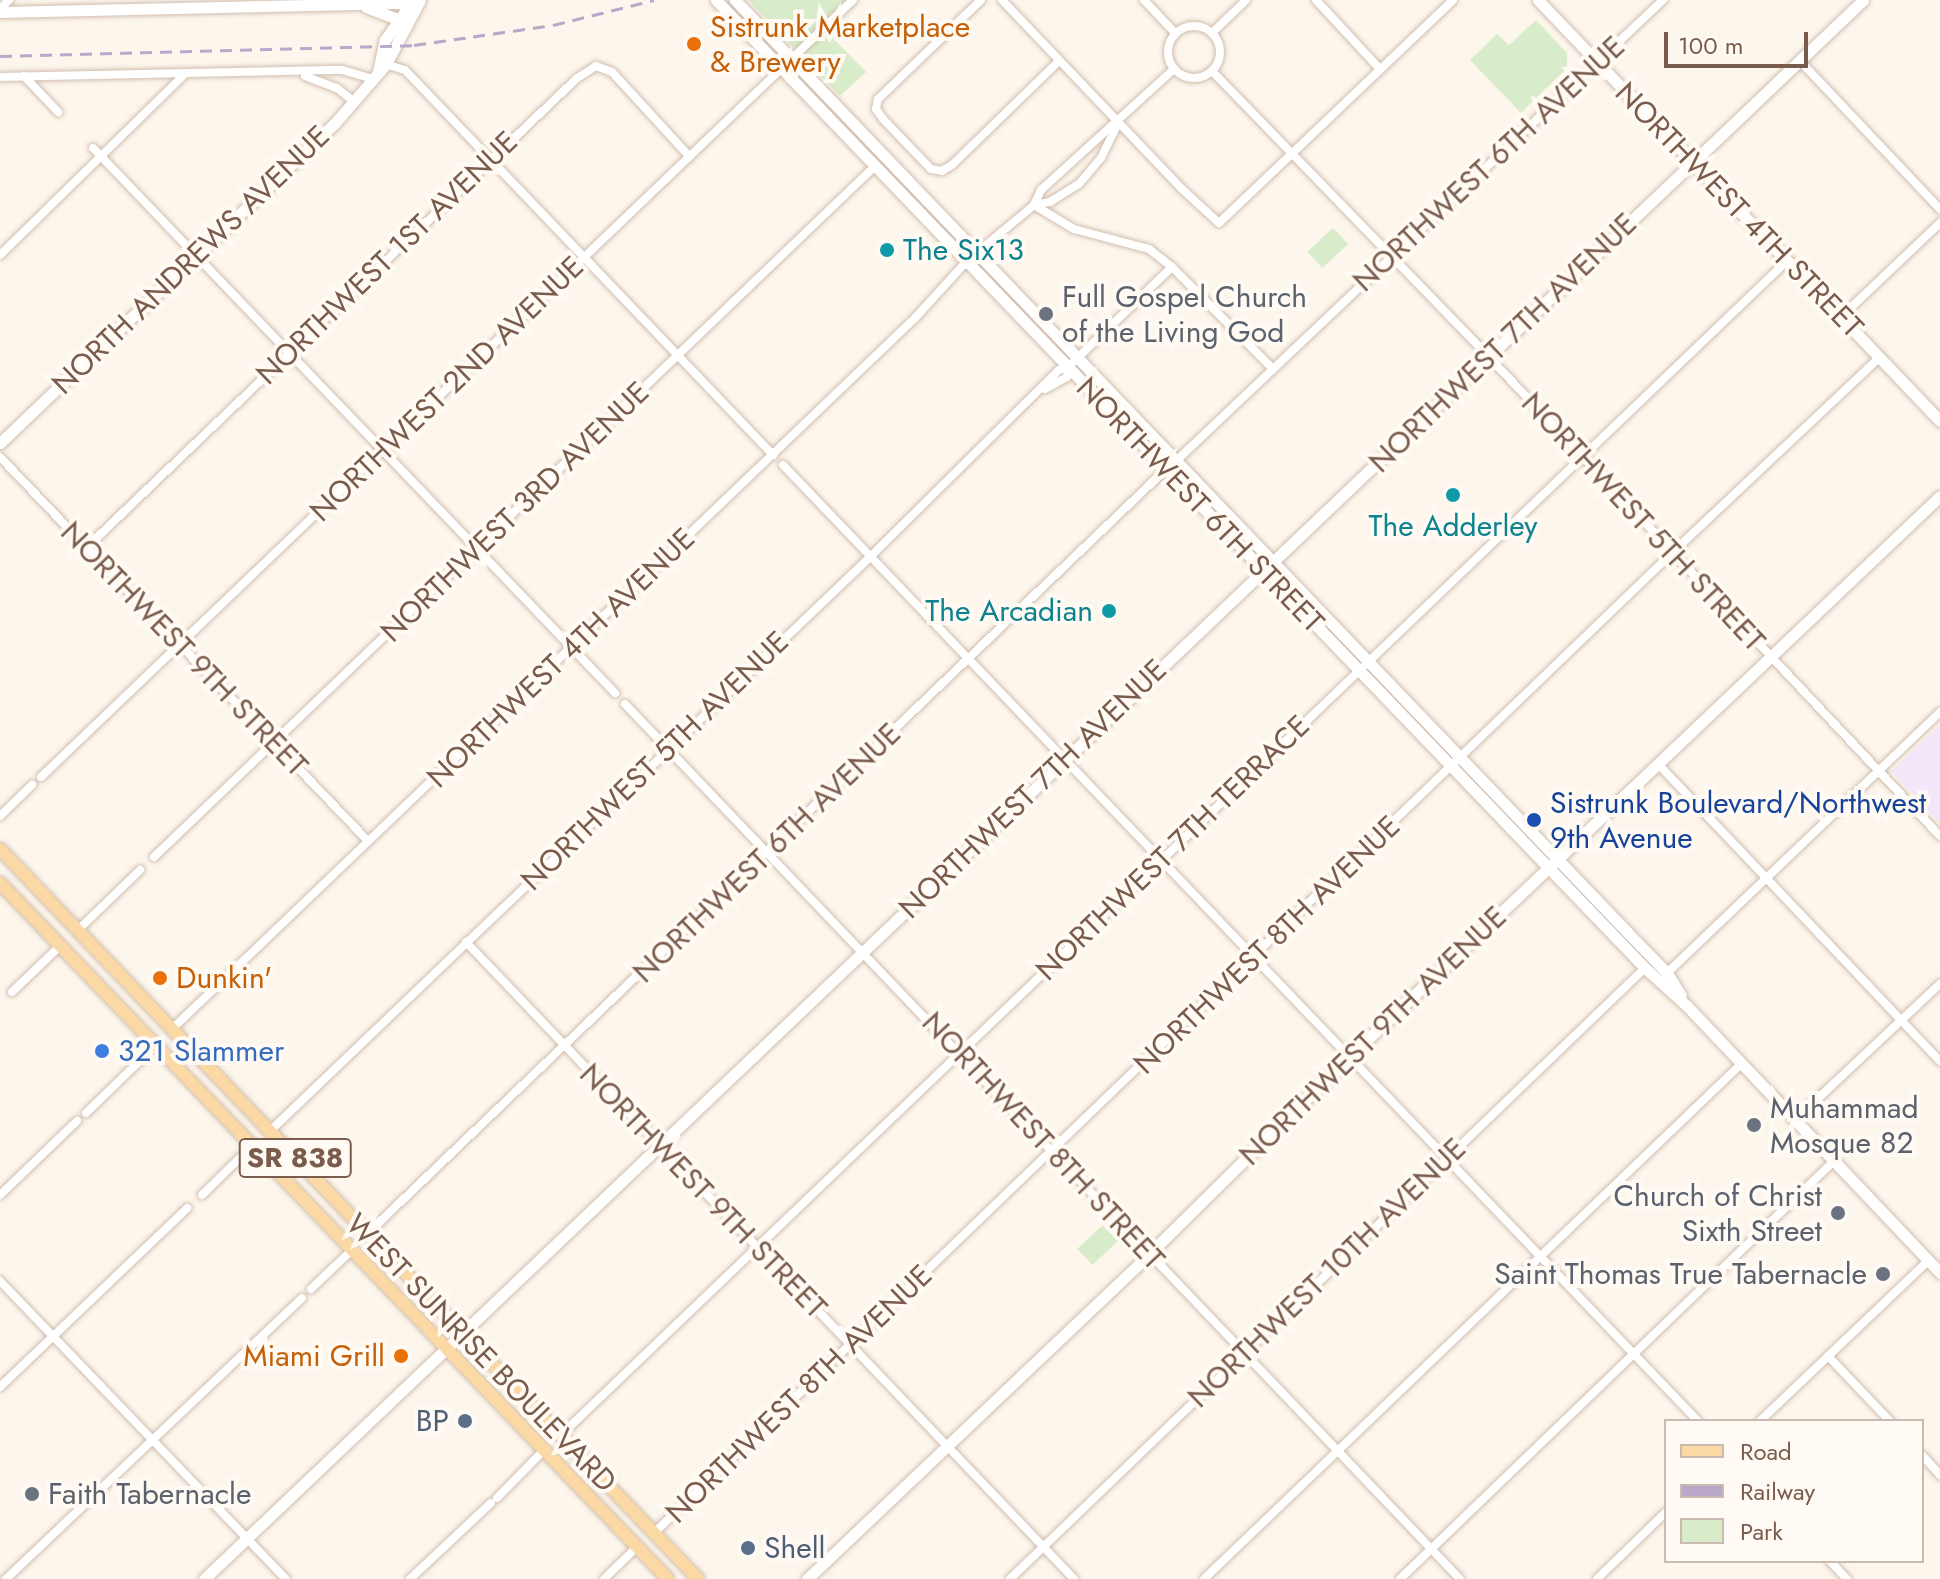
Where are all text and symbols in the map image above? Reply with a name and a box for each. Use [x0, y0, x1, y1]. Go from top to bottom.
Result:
place label: Sistrunk Marketplace & Brewery [710, 9, 970, 80]
scale bar [1668, 16, 1812, 66]
text: 100 m [1678, 28, 1744, 63]
street label: NORTHWEST 6TH AVENUE [1346, 29, 1632, 299]
marker: Sistrunk Marketplace & Brewery [685, 35, 703, 53]
street label: NORTHWEST 4TH STREET [1608, 75, 1870, 345]
street label: NORTH ANDREWS AVENUE [45, 118, 337, 402]
street label: NORTHWEST 1ST AVENUE [249, 124, 525, 392]
street label: NORTHWEST 7TH AVENUE [1362, 206, 1644, 480]
place label: The Six13 [903, 232, 1024, 268]
marker: The Six13 [878, 241, 896, 259]
street label: NORTHWEST 2ND AVENUE [303, 249, 591, 529]
place label: Full Gospel Church of the Living God [1062, 279, 1307, 350]
marker: Full Gospel Church of the Living God [1037, 305, 1055, 323]
street label: NORTHWEST 6TH STREET [1069, 370, 1331, 640]
street label: NORTHWEST 3RD AVENUE [373, 374, 657, 650]
street label: NORTHWEST 5TH STREET [1514, 385, 1772, 659]
marker: The Adderley [1444, 486, 1462, 504]
place label: The Adderley [1369, 508, 1537, 544]
street label: NORTHWEST 9TH STREET [53, 514, 315, 784]
street label: NORTHWEST 4TH AVENUE [420, 521, 702, 795]
place label: The Arcadian [925, 593, 1093, 629]
marker: The Arcadian [1100, 602, 1118, 620]
street label: NORTHWEST 5TH AVENUE [514, 624, 796, 898]
street label: NORTHWEST 7TH AVENUE [892, 652, 1174, 926]
street label: NORTHWEST 7TH TERRACE [1029, 708, 1317, 988]
street label: NORTHWEST 6TH AVENUE [626, 716, 908, 990]
place label: Sistrunk Boulevard/Northwest 9th Avenue [1550, 785, 1926, 856]
street label: NORTHWEST 8TH AVENUE [1126, 808, 1408, 1082]
marker: Sistrunk Boulevard/Northwest 9th Avenue [1525, 811, 1543, 829]
street label: NORTHWEST 9TH AVENUE [1232, 899, 1514, 1173]
place label: Dunkin' [176, 960, 272, 996]
marker: Dunkin' [151, 969, 169, 987]
street label: NORTHWEST 8TH STREET [914, 1005, 1172, 1277]
place label: 321 Slammer [118, 1033, 284, 1069]
marker: 321 Slammer [93, 1042, 111, 1060]
street label: NORTHWEST 9TH STREET [572, 1056, 834, 1326]
place label: Muhammad Mosque 82 [1770, 1090, 1919, 1160]
marker: Muhammad Mosque 82 [1745, 1116, 1763, 1134]
street label: NORTHWEST 10TH AVENUE [1181, 1131, 1473, 1415]
road number: SR 838 [237, 1134, 353, 1182]
place label: Church of Christ Sixth Street [1613, 1178, 1822, 1248]
marker: Church of Christ Sixth Street [1829, 1204, 1847, 1222]
street label: WEST SUNRISE BOULEVARD [338, 1206, 624, 1500]
place label: Saint Thomas True Tabernacle [1494, 1256, 1867, 1292]
street label: NORTHWEST 8TH AVENUE [658, 1257, 940, 1531]
marker: Saint Thomas True Tabernacle [1874, 1265, 1892, 1283]
place label: Miami Grill [243, 1338, 385, 1374]
marker: Miami Grill [392, 1347, 410, 1365]
place label: BP [416, 1403, 449, 1439]
marker: BP [456, 1412, 474, 1430]
legend [1664, 1419, 1924, 1563]
text: Road [1740, 1434, 1792, 1469]
text: Railway [1740, 1474, 1815, 1509]
place label: Faith Tabernacle [48, 1476, 251, 1512]
marker: Faith Tabernacle [23, 1485, 41, 1503]
text: Park [1740, 1514, 1783, 1549]
place label: Shell [764, 1530, 825, 1566]
marker: Shell [739, 1539, 757, 1557]

